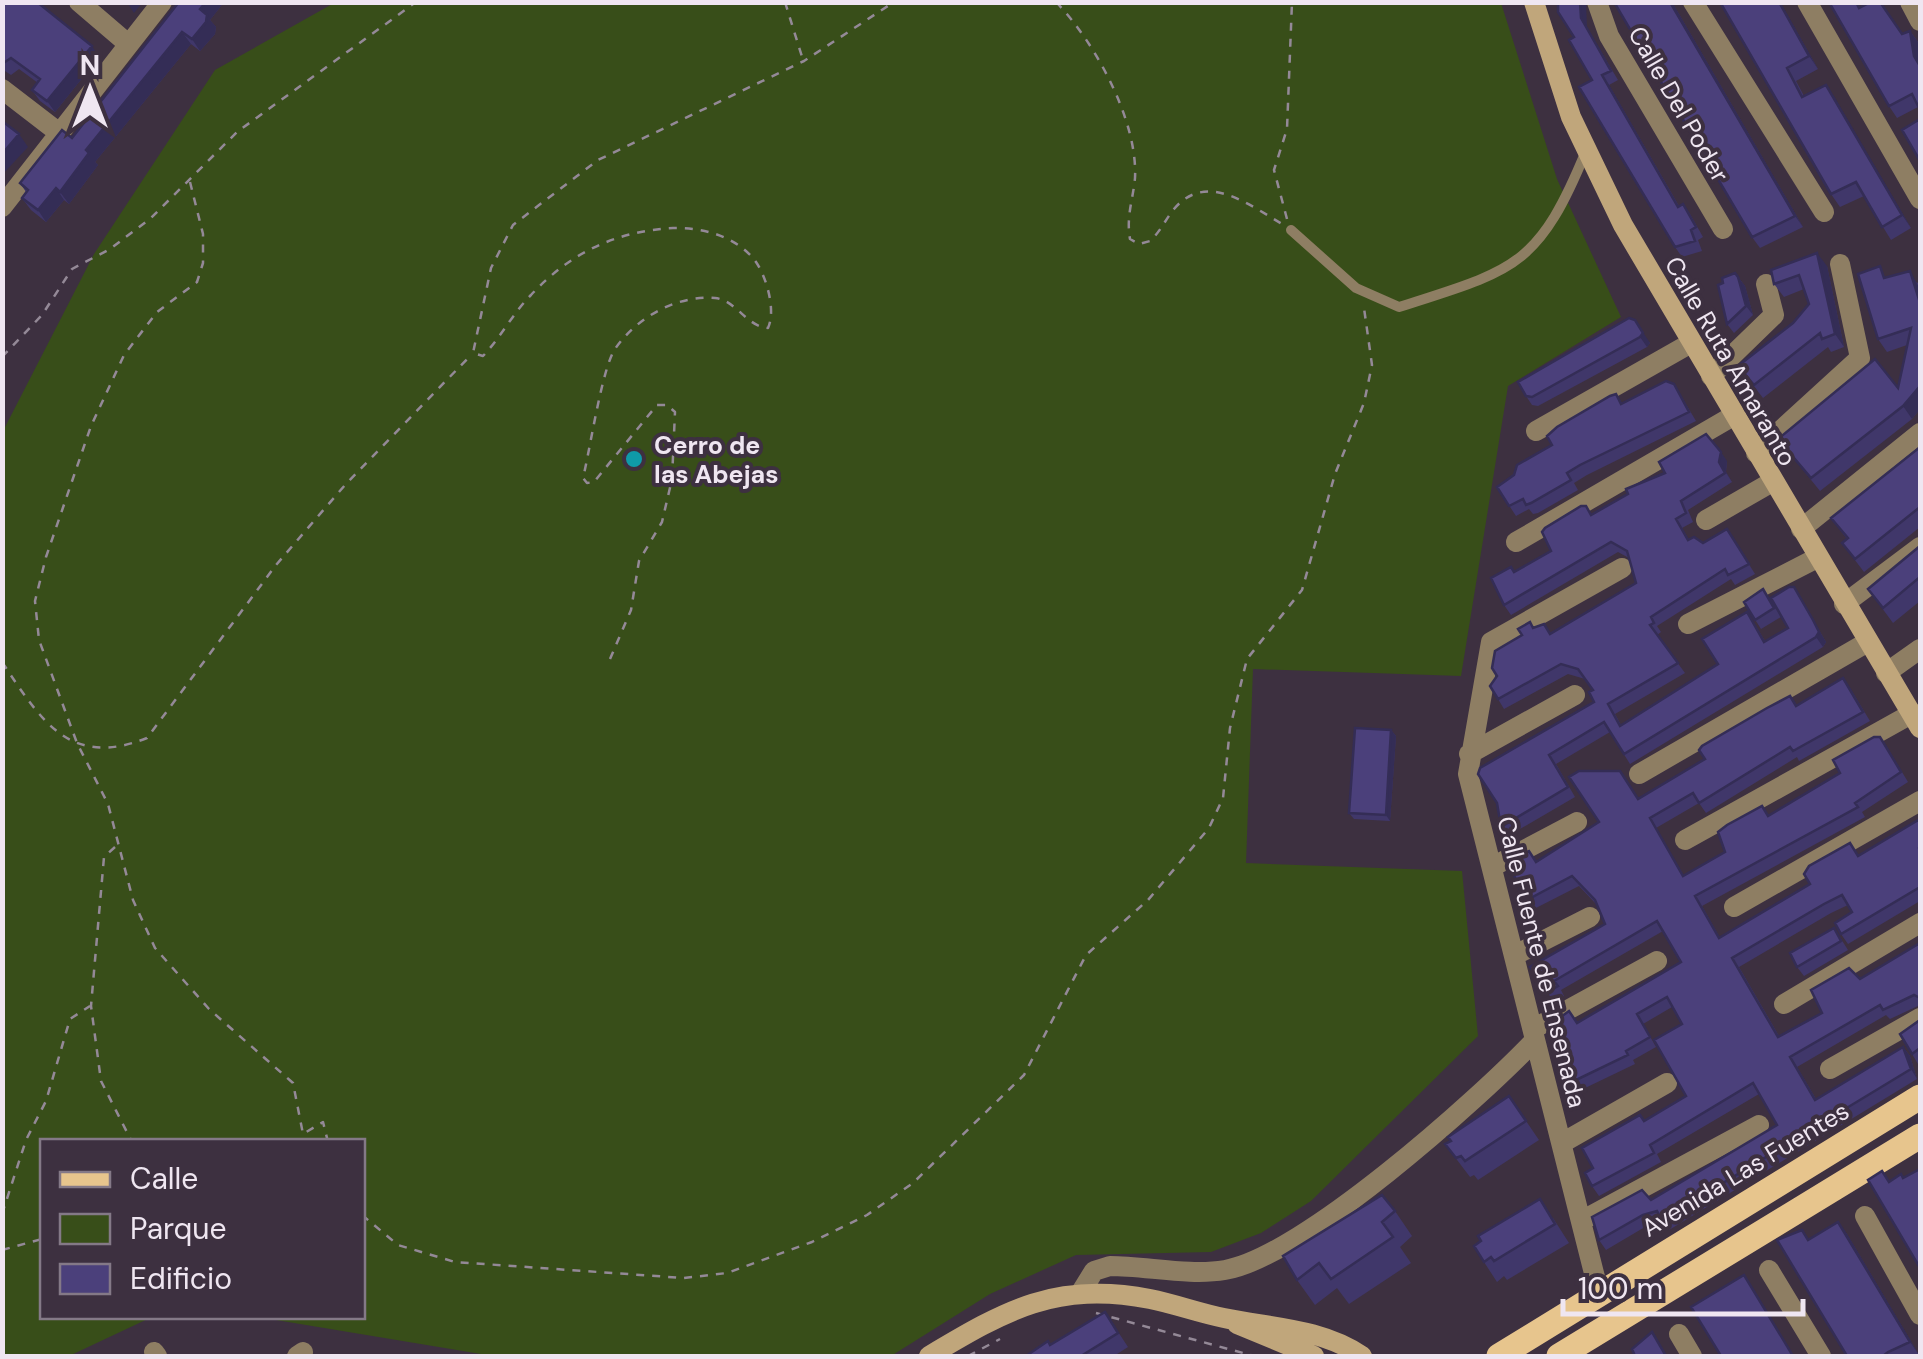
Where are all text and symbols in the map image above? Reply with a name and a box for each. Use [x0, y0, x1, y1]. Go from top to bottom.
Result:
street label: Calle Del Poder [1621, 20, 1737, 188]
north arrow [40, 40, 140, 140]
text: N [80, 47, 100, 84]
street label: Calle Ruta Amaranto [1657, 251, 1804, 472]
place label: Cerro de las Abejas [654, 429, 778, 491]
marker: Cerro de las Abejas [623, 448, 645, 470]
street label: Calle Fuente de Ensenada [1489, 813, 1594, 1111]
street label: Avenida Las Fuentes [1635, 1094, 1855, 1245]
legend [40, 1139, 365, 1319]
text: Calle [130, 1159, 198, 1198]
text: Parque [130, 1209, 227, 1248]
scale bar [1563, 1254, 1803, 1316]
text: Edificio [130, 1259, 232, 1298]
text: 100 m [1578, 1269, 1663, 1308]

